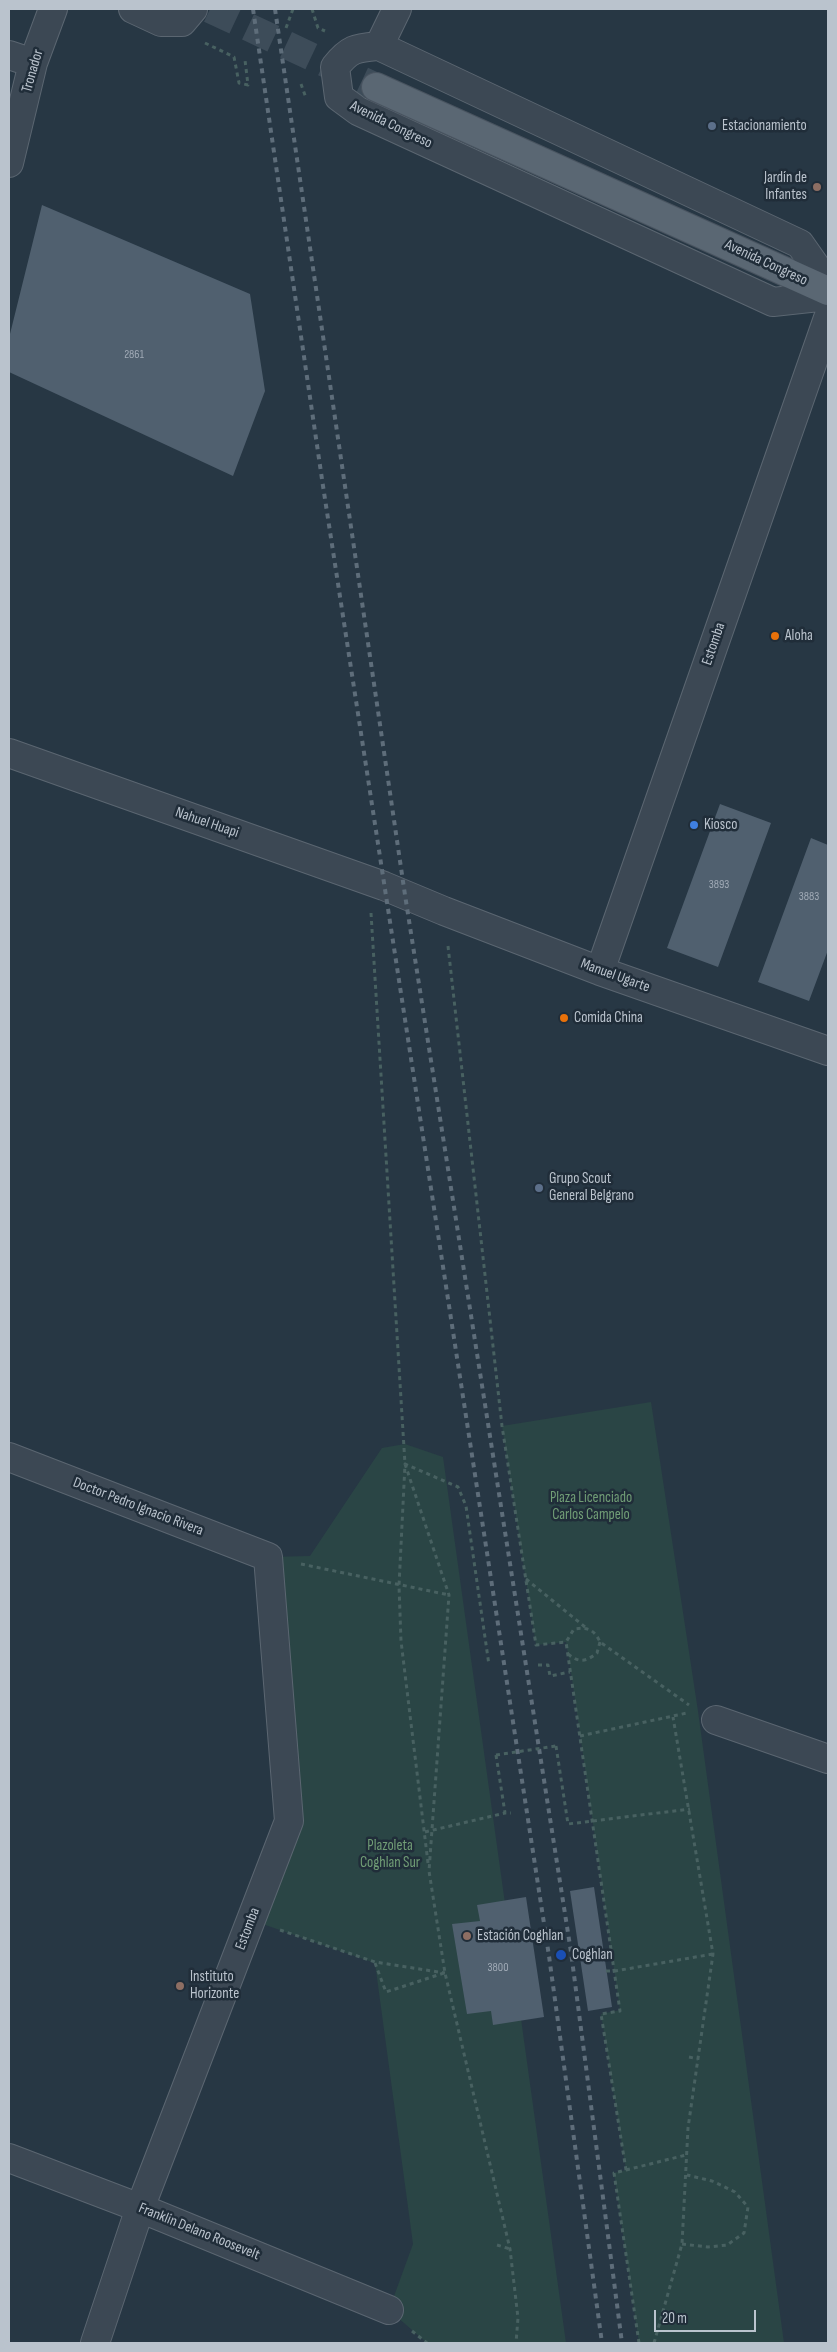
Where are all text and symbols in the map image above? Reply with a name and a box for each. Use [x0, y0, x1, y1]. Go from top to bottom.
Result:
street label: Tronador [18, 47, 48, 95]
street label: Avenida Congreso [347, 97, 435, 153]
place label: Estacionamiento [722, 117, 807, 135]
marker: Estacionamiento [706, 120, 718, 132]
place label: Jardín de Infantes [764, 169, 807, 204]
marker: Jardín de Infantes [811, 181, 823, 193]
street label: Avenida Congreso [722, 236, 810, 290]
house number: 2861 [124, 348, 144, 362]
street label: Estomba [698, 620, 730, 668]
place label: Aloha [785, 627, 813, 645]
marker: Aloha [769, 630, 781, 642]
street label: Nahuel Huapi [173, 804, 241, 842]
place label: Kiosco [704, 816, 737, 834]
marker: Kiosco [688, 819, 700, 831]
house number: 3893 [709, 878, 729, 892]
house number: 3883 [799, 890, 819, 904]
street label: Manuel Ugarte [578, 955, 652, 997]
place label: Comida China [574, 1009, 643, 1027]
marker: Comida China [558, 1012, 570, 1024]
place label: Grupo Scout General Belgrano [549, 1170, 634, 1205]
marker: Grupo Scout General Belgrano [533, 1182, 545, 1194]
street label: Doctor Pedro Ignacio Rivera [70, 1474, 206, 1540]
park label: Plaza Licenciado Carlos Campelo [550, 1489, 632, 1524]
park label: Plazoleta Coghlan Sur [360, 1837, 420, 1872]
street label: Estomba [232, 1905, 264, 1953]
place label: Estación Coghlan [477, 1927, 563, 1945]
marker: Estación Coghlan [461, 1930, 473, 1942]
place label: Coghlan [572, 1946, 613, 1964]
marker: Coghlan [554, 1948, 568, 1962]
house number: 3800 [488, 1961, 508, 1975]
place label: Instituto Horizonte [190, 1968, 239, 2003]
marker: Instituto Horizonte [174, 1980, 186, 1992]
street label: Franklin Delano Roosevelt [136, 2200, 262, 2264]
scale bar [657, 2300, 760, 2332]
text: 20 m [662, 2309, 687, 2328]

